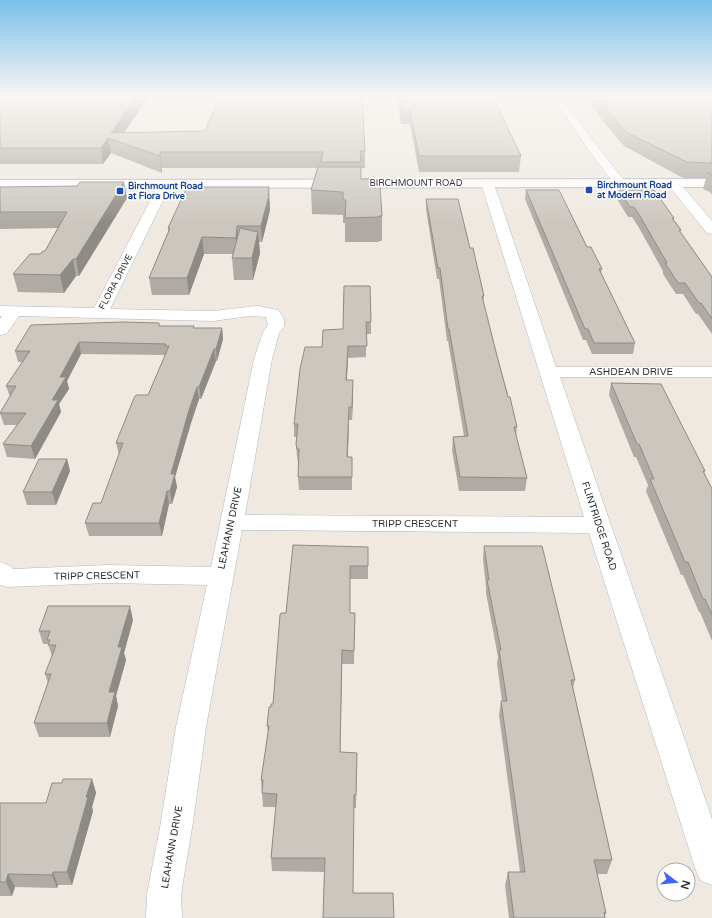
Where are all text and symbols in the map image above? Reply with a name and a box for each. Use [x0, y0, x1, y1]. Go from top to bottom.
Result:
street label: BIRCHMOUNT ROAD [369, 178, 463, 189]
place label: Birchmount Road at Modern Road [597, 180, 672, 201]
place label: Birchmount Road at Flora Drive [128, 181, 203, 202]
marker: Birchmount Road at Modern Road [584, 185, 594, 195]
marker: Birchmount Road at Flora Drive [115, 186, 125, 196]
street label: FLORA DRIVE [97, 252, 135, 312]
street label: ASHDEAN DRIVE [589, 366, 673, 378]
street label: FLINTRIDGE ROAD [579, 480, 619, 572]
street label: LEAHANN DRIVE [215, 486, 245, 570]
street label: TRIPP CRESCENT [372, 518, 458, 530]
street label: TRIPP CRESCENT [54, 569, 140, 583]
street label: LEAHANN DRIVE [159, 805, 185, 889]
north arrow [656, 862, 696, 902]
text: N [678, 879, 693, 891]

